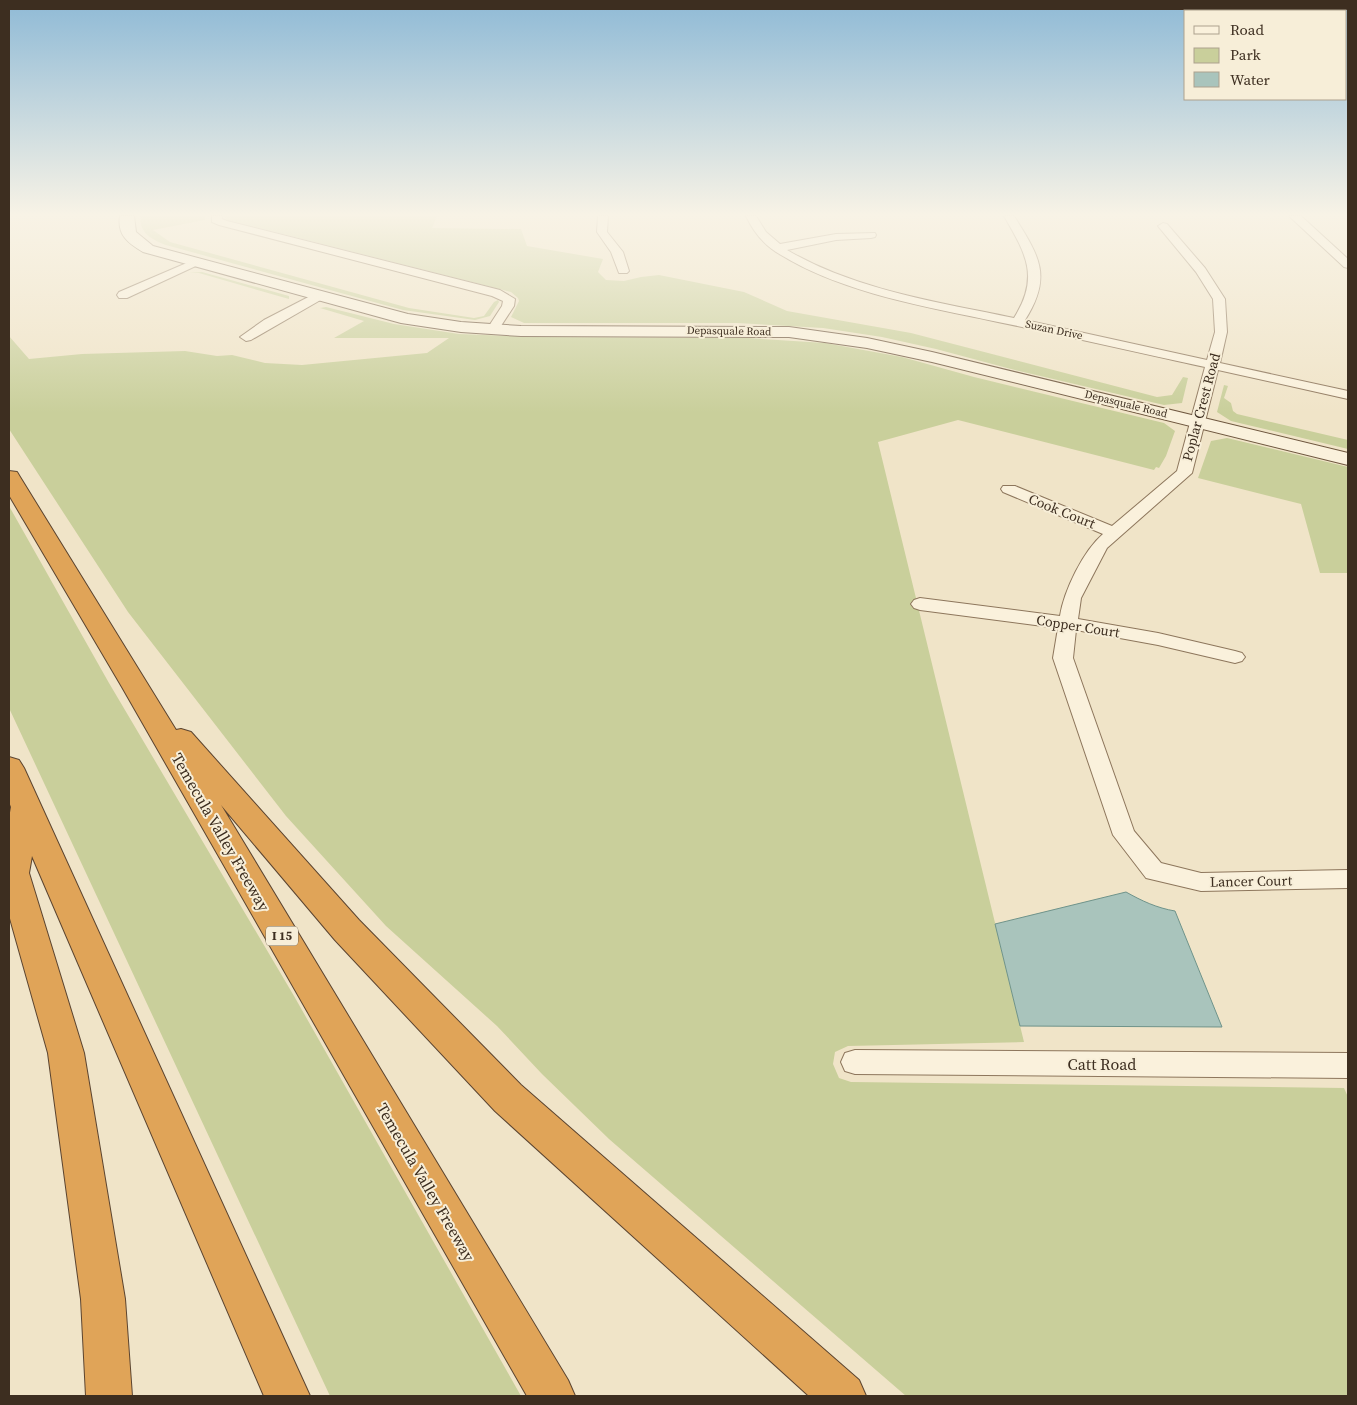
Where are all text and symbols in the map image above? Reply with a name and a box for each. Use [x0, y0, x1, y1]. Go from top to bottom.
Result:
legend [1184, 10, 1347, 100]
text: Road [1230, 19, 1264, 40]
text: Park [1230, 44, 1262, 65]
text: Water [1230, 69, 1271, 90]
street label: Suzan Drive [1024, 317, 1084, 343]
street label: Depasquale Road [687, 323, 772, 339]
street label: Poplar Crest Road [1177, 351, 1225, 463]
street label: Depasquale Road [1083, 386, 1170, 422]
street label: Cook Court [1026, 489, 1099, 534]
street label: Copper Court [1035, 610, 1122, 643]
street label: Temecula Valley Freeway [167, 749, 276, 916]
street label: Lancer Court [1210, 870, 1293, 892]
road number: I 15 [266, 926, 298, 946]
street label: Catt Road [1068, 1053, 1136, 1075]
street label: Temecula Valley Freeway [372, 1099, 481, 1266]

